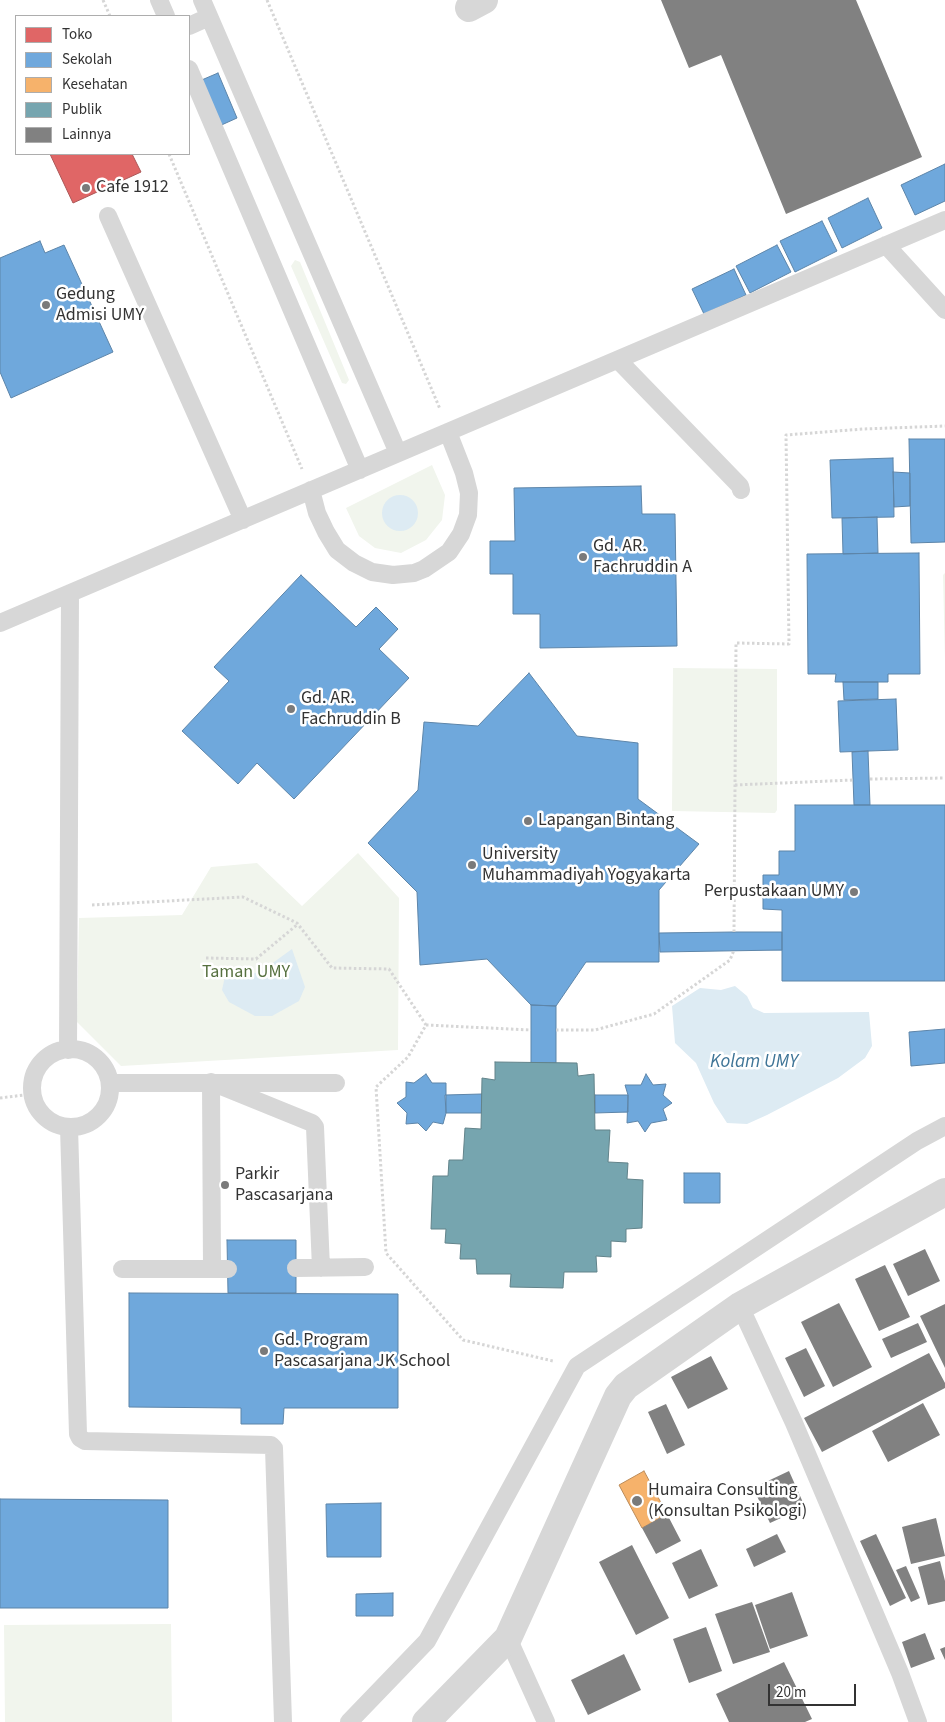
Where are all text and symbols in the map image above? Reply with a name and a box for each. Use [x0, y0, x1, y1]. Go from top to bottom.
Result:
legend [15, 15, 190, 155]
text: Toko [62, 24, 92, 45]
text: Sekolah [62, 49, 112, 70]
text: Kesehatan [62, 74, 128, 95]
text: Publik [62, 99, 102, 120]
text: Lainnya [62, 124, 111, 145]
place label: Cafe 1912 [96, 177, 169, 199]
marker: Cafe 1912 [80, 182, 92, 194]
place label: Gedung Admisi UMY [56, 284, 144, 326]
marker: Gedung Admisi UMY [40, 299, 52, 311]
place label: Gd. AR. Fachruddin A [593, 536, 692, 578]
marker: Gd. AR. Fachruddin A [577, 551, 589, 563]
place label: Gd. AR. Fachruddin B [301, 688, 401, 731]
marker: Gd. AR. Fachruddin B [285, 703, 297, 715]
place label: Lapangan Bintang [538, 810, 674, 832]
marker: Lapangan Bintang [522, 815, 534, 827]
place label: University Muhammadiyah Yogyakarta [482, 844, 690, 886]
marker: University Muhammadiyah Yogyakarta [466, 859, 478, 871]
place label: Perpustakaan UMY [704, 881, 844, 903]
marker: Perpustakaan UMY [848, 886, 860, 898]
park label: Taman UMY [202, 962, 290, 984]
water label: Kolam UMY [710, 1052, 798, 1074]
place label: Parkir Pascasarjana [235, 1164, 333, 1206]
marker: Parkir Pascasarjana [219, 1179, 231, 1191]
place label: Gd. Program Pascasarjana JK School [274, 1330, 450, 1372]
marker: Gd. Program Pascasarjana JK School [258, 1345, 270, 1357]
place label: Humaira Consulting (Konsultan Psikologi) [648, 1480, 807, 1522]
marker: Humaira Consulting (Konsultan Psikologi) [630, 1494, 644, 1508]
scale bar [770, 1674, 858, 1706]
text: 20 m [776, 1682, 806, 1703]

